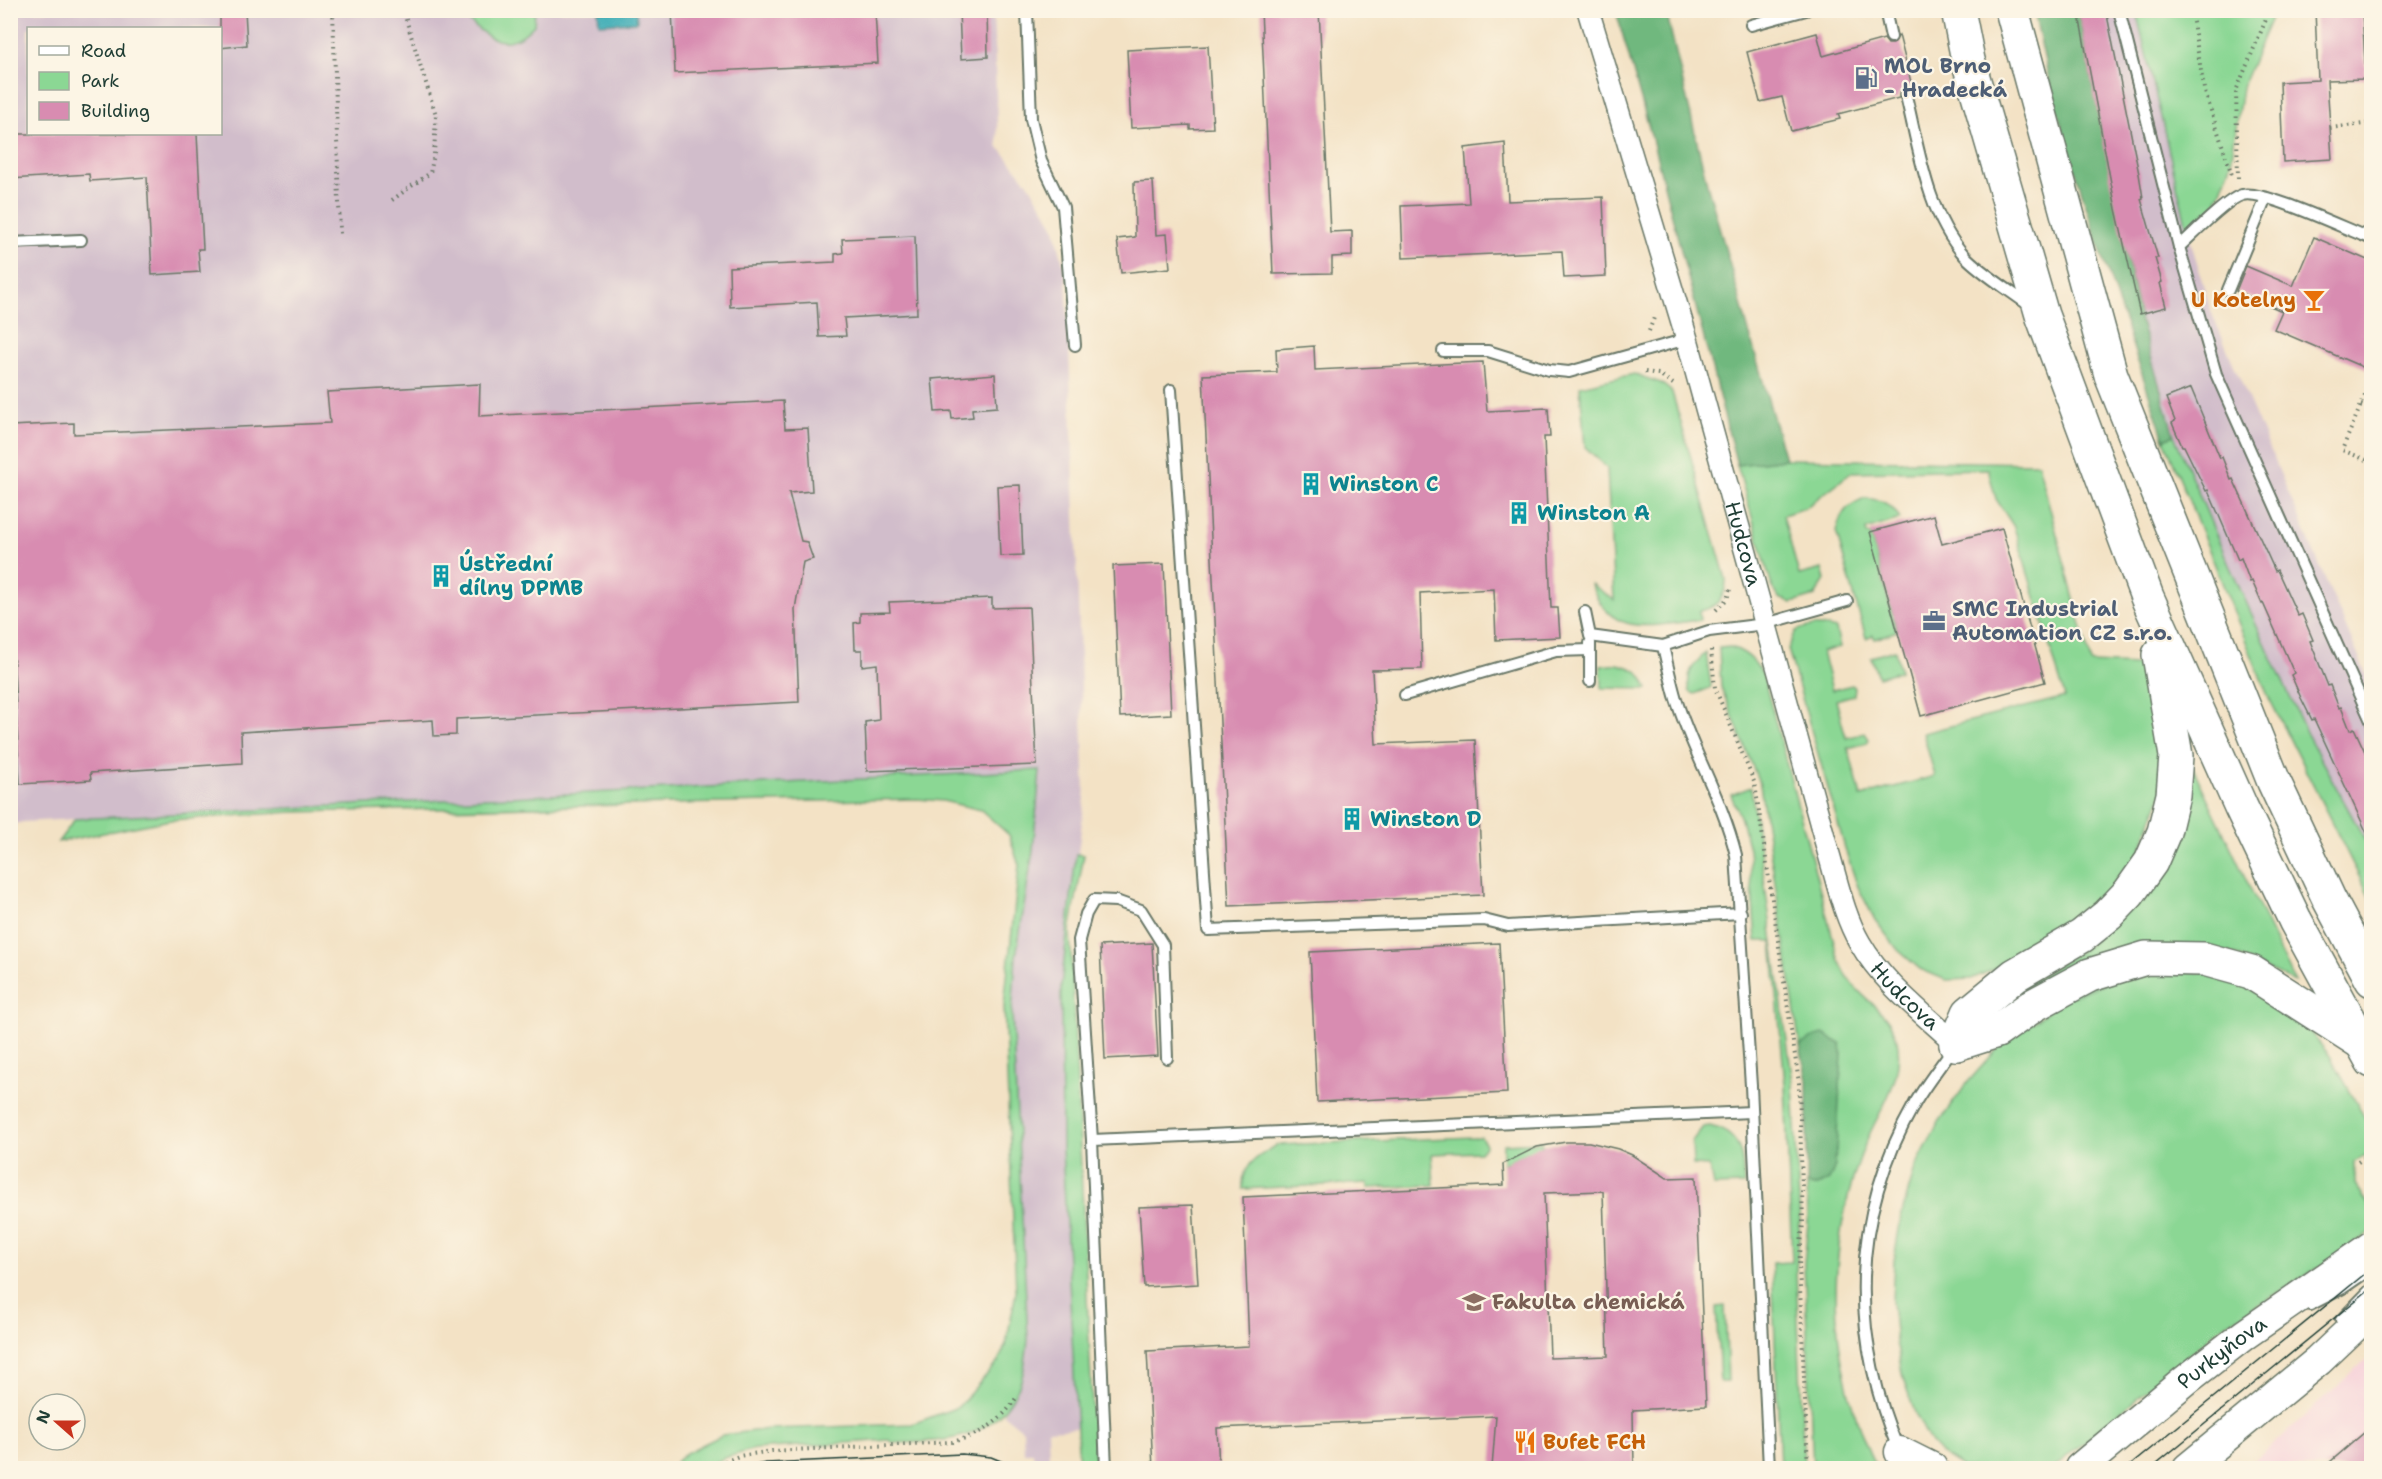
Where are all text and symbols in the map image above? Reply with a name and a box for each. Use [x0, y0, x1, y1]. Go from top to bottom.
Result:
legend [27, 27, 222, 135]
text: Road [81, 39, 126, 63]
place label: MOL Brno - Hradecká [1884, 52, 2008, 104]
fuel station icon: MOL Brno - Hradecká [1853, 65, 1879, 91]
text: Park [81, 69, 120, 93]
text: Building [81, 99, 150, 123]
place label: U Kotelny [2191, 286, 2296, 314]
bar icon: U Kotelny [2301, 287, 2327, 313]
place label: Winston C [1329, 470, 1439, 498]
building icon: Winston C [1298, 471, 1324, 497]
street label: Hudcova [1718, 498, 1768, 589]
place label: Winston A [1537, 499, 1650, 527]
building icon: Winston A [1506, 500, 1532, 526]
place label: Ústřední dílny DPMB [459, 549, 583, 602]
building icon: Ústřední dílny DPMB [428, 563, 454, 589]
place label: SMC Industrial Automation CZ s.r.o. [1952, 595, 2173, 647]
office icon: SMC Industrial Automation CZ s.r.o. [1921, 608, 1947, 634]
place label: Winston D [1370, 805, 1482, 833]
building icon: Winston D [1339, 806, 1365, 832]
street label: Hudcova [1864, 956, 1946, 1036]
place label: Fakulta chemická [1492, 1288, 1685, 1316]
school or university icon: Fakulta chemická [1461, 1289, 1487, 1315]
street label: Purkyňova [2171, 1309, 2272, 1396]
north arrow [27, 1392, 87, 1452]
text: N [31, 1407, 56, 1426]
place label: Bufet FCH [1543, 1428, 1646, 1456]
restaurant icon: Bufet FCH [1512, 1429, 1538, 1455]

